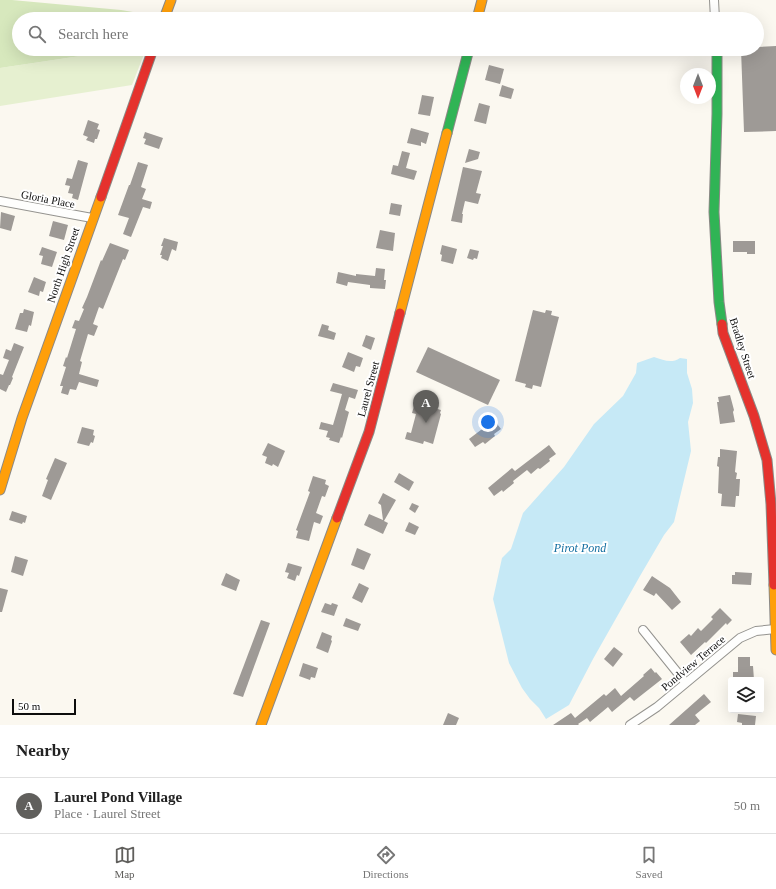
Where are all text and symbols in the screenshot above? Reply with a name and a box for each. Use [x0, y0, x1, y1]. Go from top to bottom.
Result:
search box [12, 12, 764, 56]
icon: search [26, 23, 48, 45]
text: Search here [58, 26, 128, 42]
north arrow [680, 68, 716, 104]
street label: Gloria Place [20, 188, 76, 210]
street label: North High Street [44, 226, 82, 304]
street label: Bradley Street [728, 316, 758, 380]
street label: Laurel Street [355, 360, 381, 418]
pin: A [413, 390, 439, 423]
your location [478, 412, 498, 432]
water label: Pirot Pond [553, 541, 607, 555]
street label: Pondview Terrace [659, 633, 727, 693]
map controls [728, 677, 764, 713]
button: layers [728, 677, 764, 713]
scale bar [12, 697, 76, 716]
text: 50 m [18, 700, 40, 712]
text: Nearby [16, 741, 70, 760]
text: Laurel Pond Village [54, 789, 182, 805]
text: A [24, 798, 34, 813]
text: 50 m [734, 798, 760, 813]
text: Place · Laurel Street [54, 806, 160, 821]
tab: Map [114, 844, 136, 880]
tab: Directions [363, 844, 408, 880]
tab: Saved [636, 844, 662, 880]

